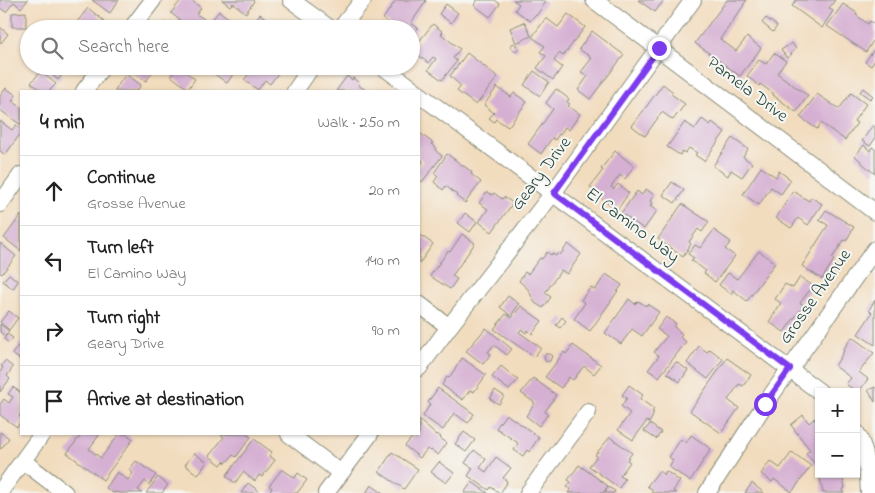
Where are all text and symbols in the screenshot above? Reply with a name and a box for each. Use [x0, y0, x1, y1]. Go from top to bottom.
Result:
search box [20, 20, 420, 75]
icon: search [38, 34, 66, 62]
text: Search here [78, 34, 169, 61]
route end [648, 37, 671, 60]
street label: Pamela Drive [701, 51, 794, 130]
text: 4 min [40, 108, 84, 138]
text: Walk · 250 m [317, 111, 400, 135]
street label: Geary Drive [506, 131, 579, 216]
text: Continue [87, 165, 155, 192]
icon: ahead [40, 177, 68, 205]
text: 20 m [369, 179, 400, 203]
street label: El Camino Way [580, 182, 684, 270]
text: Grosse Avenue [87, 192, 186, 216]
text: Turn left [87, 235, 154, 262]
street label: Grosse Avenue [774, 243, 859, 350]
icon: left [40, 247, 68, 275]
text: 140 m [365, 249, 400, 273]
text: El Camino Way [87, 262, 186, 286]
text: Turn right [87, 305, 160, 332]
icon: right [40, 317, 68, 345]
text: 90 m [372, 319, 400, 343]
text: Geary Drive [87, 332, 164, 356]
icon: arrive [40, 387, 68, 415]
text: Arrive at destination [87, 387, 244, 414]
map controls [815, 388, 860, 478]
button: + [815, 388, 860, 433]
route start [754, 393, 777, 416]
button: − [815, 433, 860, 478]

